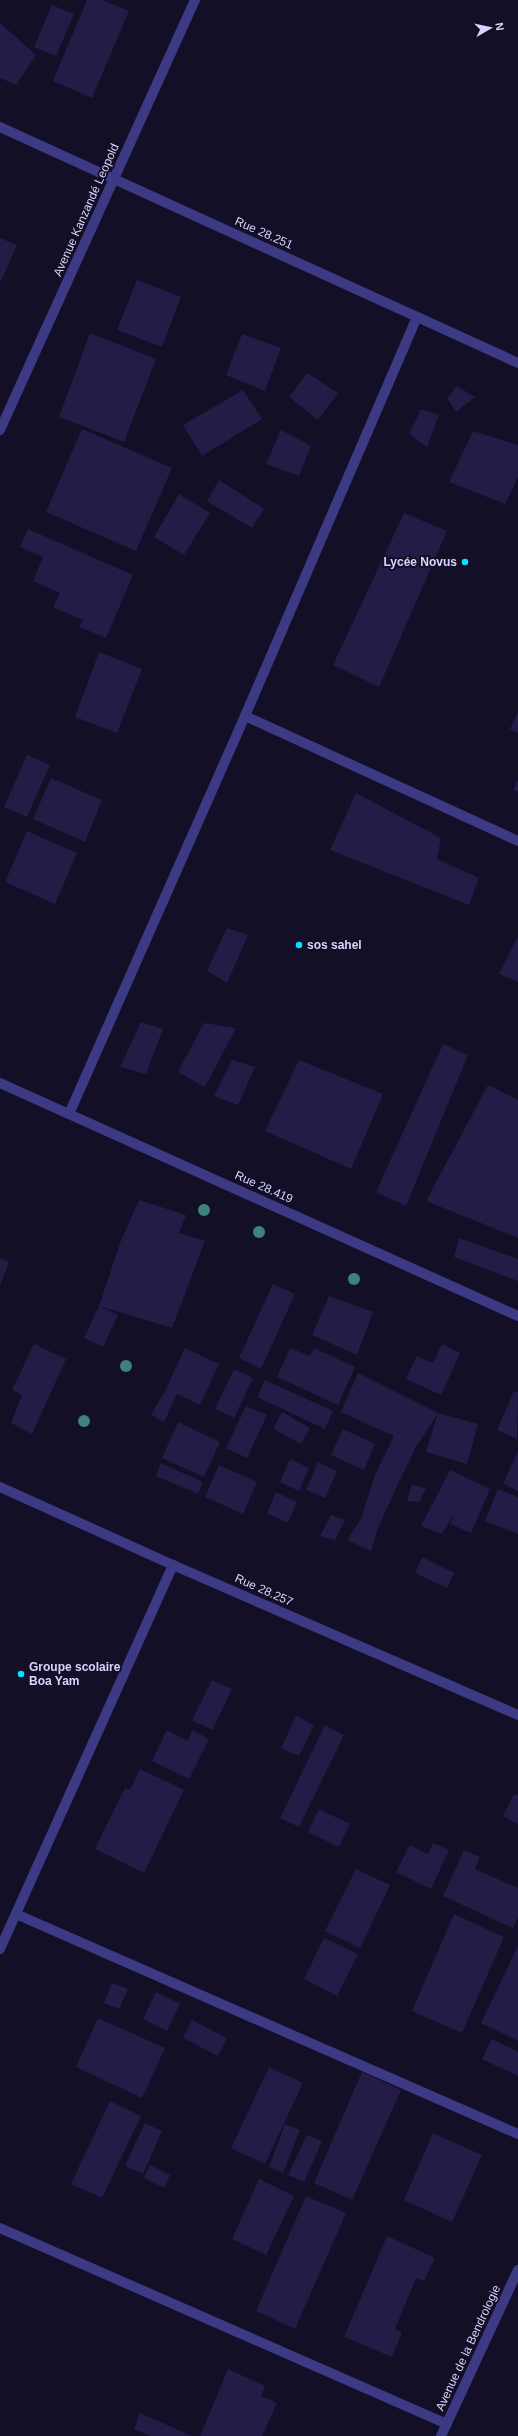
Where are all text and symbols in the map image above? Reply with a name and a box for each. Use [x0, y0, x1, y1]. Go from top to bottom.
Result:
north arrow [470, 8, 510, 48]
text: N [493, 22, 506, 31]
street label: Avenue Kanzandé Leopold [50, 141, 122, 279]
street label: Rue 28.251 [233, 214, 295, 252]
place label: Lycée Novus [383, 555, 457, 569]
marker: Lycée Novus [460, 557, 470, 567]
place label: sos sahel [307, 938, 362, 952]
marker: sos sahel [294, 940, 304, 950]
street label: Rue 28.419 [233, 1168, 295, 1206]
street label: Rue 28.257 [233, 1571, 295, 1609]
place label: Groupe scolaire Boa Yam [29, 1660, 121, 1688]
marker: Groupe scolaire Boa Yam [16, 1669, 26, 1679]
street label: Avenue de la Bendrologie [433, 2283, 503, 2413]

